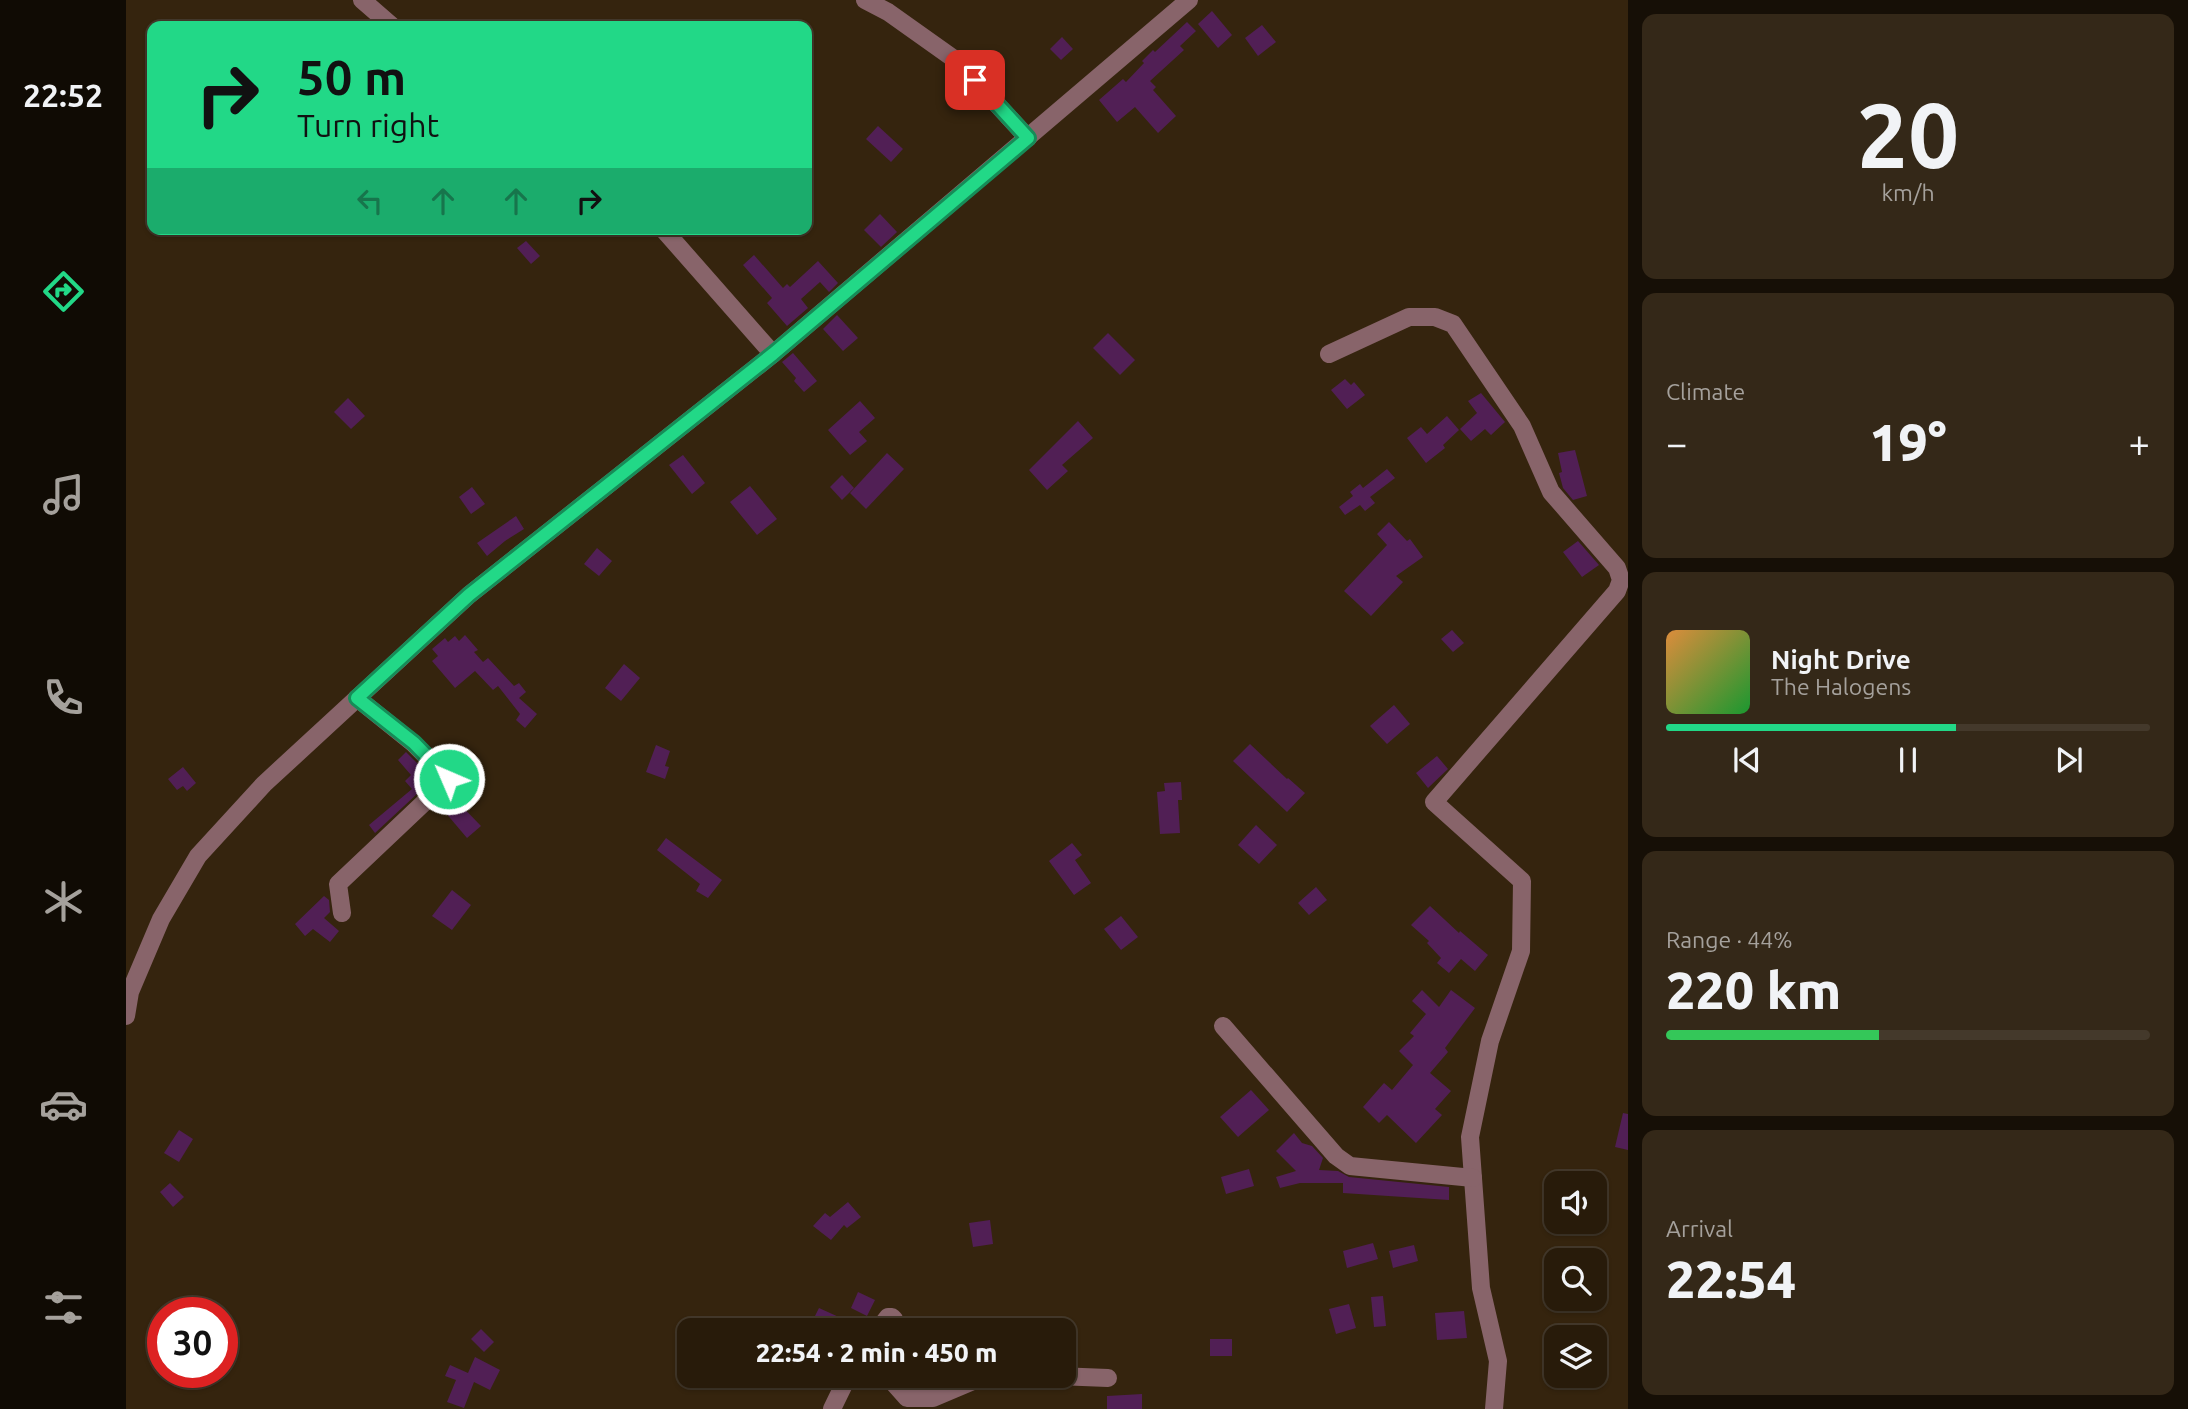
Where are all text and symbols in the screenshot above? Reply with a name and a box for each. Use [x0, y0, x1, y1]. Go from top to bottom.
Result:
icon: right [182, 49, 273, 140]
text: 50 m [297, 49, 406, 104]
pin [945, 50, 1005, 110]
icon: arrive [956, 61, 994, 99]
text: 22:52 [23, 77, 103, 113]
text: 20 [1857, 83, 1959, 185]
text: Turn right [297, 107, 439, 143]
text: km/h [1881, 180, 1935, 205]
icon: left [351, 182, 389, 220]
icon: ahead [424, 182, 462, 220]
icon: ahead [497, 182, 535, 220]
icon: right [570, 182, 608, 220]
icon: directions [39, 267, 88, 316]
text: Climate [1666, 379, 1745, 404]
text: 19° [1869, 413, 1947, 471]
text: − [1666, 422, 1687, 464]
text: + [2129, 422, 2150, 464]
icon: music [39, 470, 88, 519]
text: Night Drive [1771, 645, 1911, 674]
icon: phone [39, 673, 88, 722]
text: The Halogens [1771, 674, 1911, 699]
icon: previous [1728, 741, 1766, 779]
icon: pause [1889, 741, 1927, 779]
icon: next [2050, 741, 2088, 779]
position arrow [412, 742, 486, 816]
icon: climate [39, 877, 88, 926]
text: Range · 44% [1666, 927, 1793, 952]
text: 220 km [1666, 961, 1841, 1019]
icon: car [39, 1080, 88, 1129]
map controls [1544, 1171, 1607, 1388]
button: sound [1544, 1171, 1607, 1234]
text: Arrival [1666, 1216, 1733, 1241]
button: search [1544, 1248, 1607, 1311]
text: 22:54 [1666, 1250, 1796, 1308]
icon: filters [39, 1283, 88, 1332]
speed limit sign: 30 [147, 1297, 238, 1388]
button: layers [1544, 1325, 1607, 1388]
text: 22:54 · 2 min · 450 m [756, 1338, 997, 1367]

